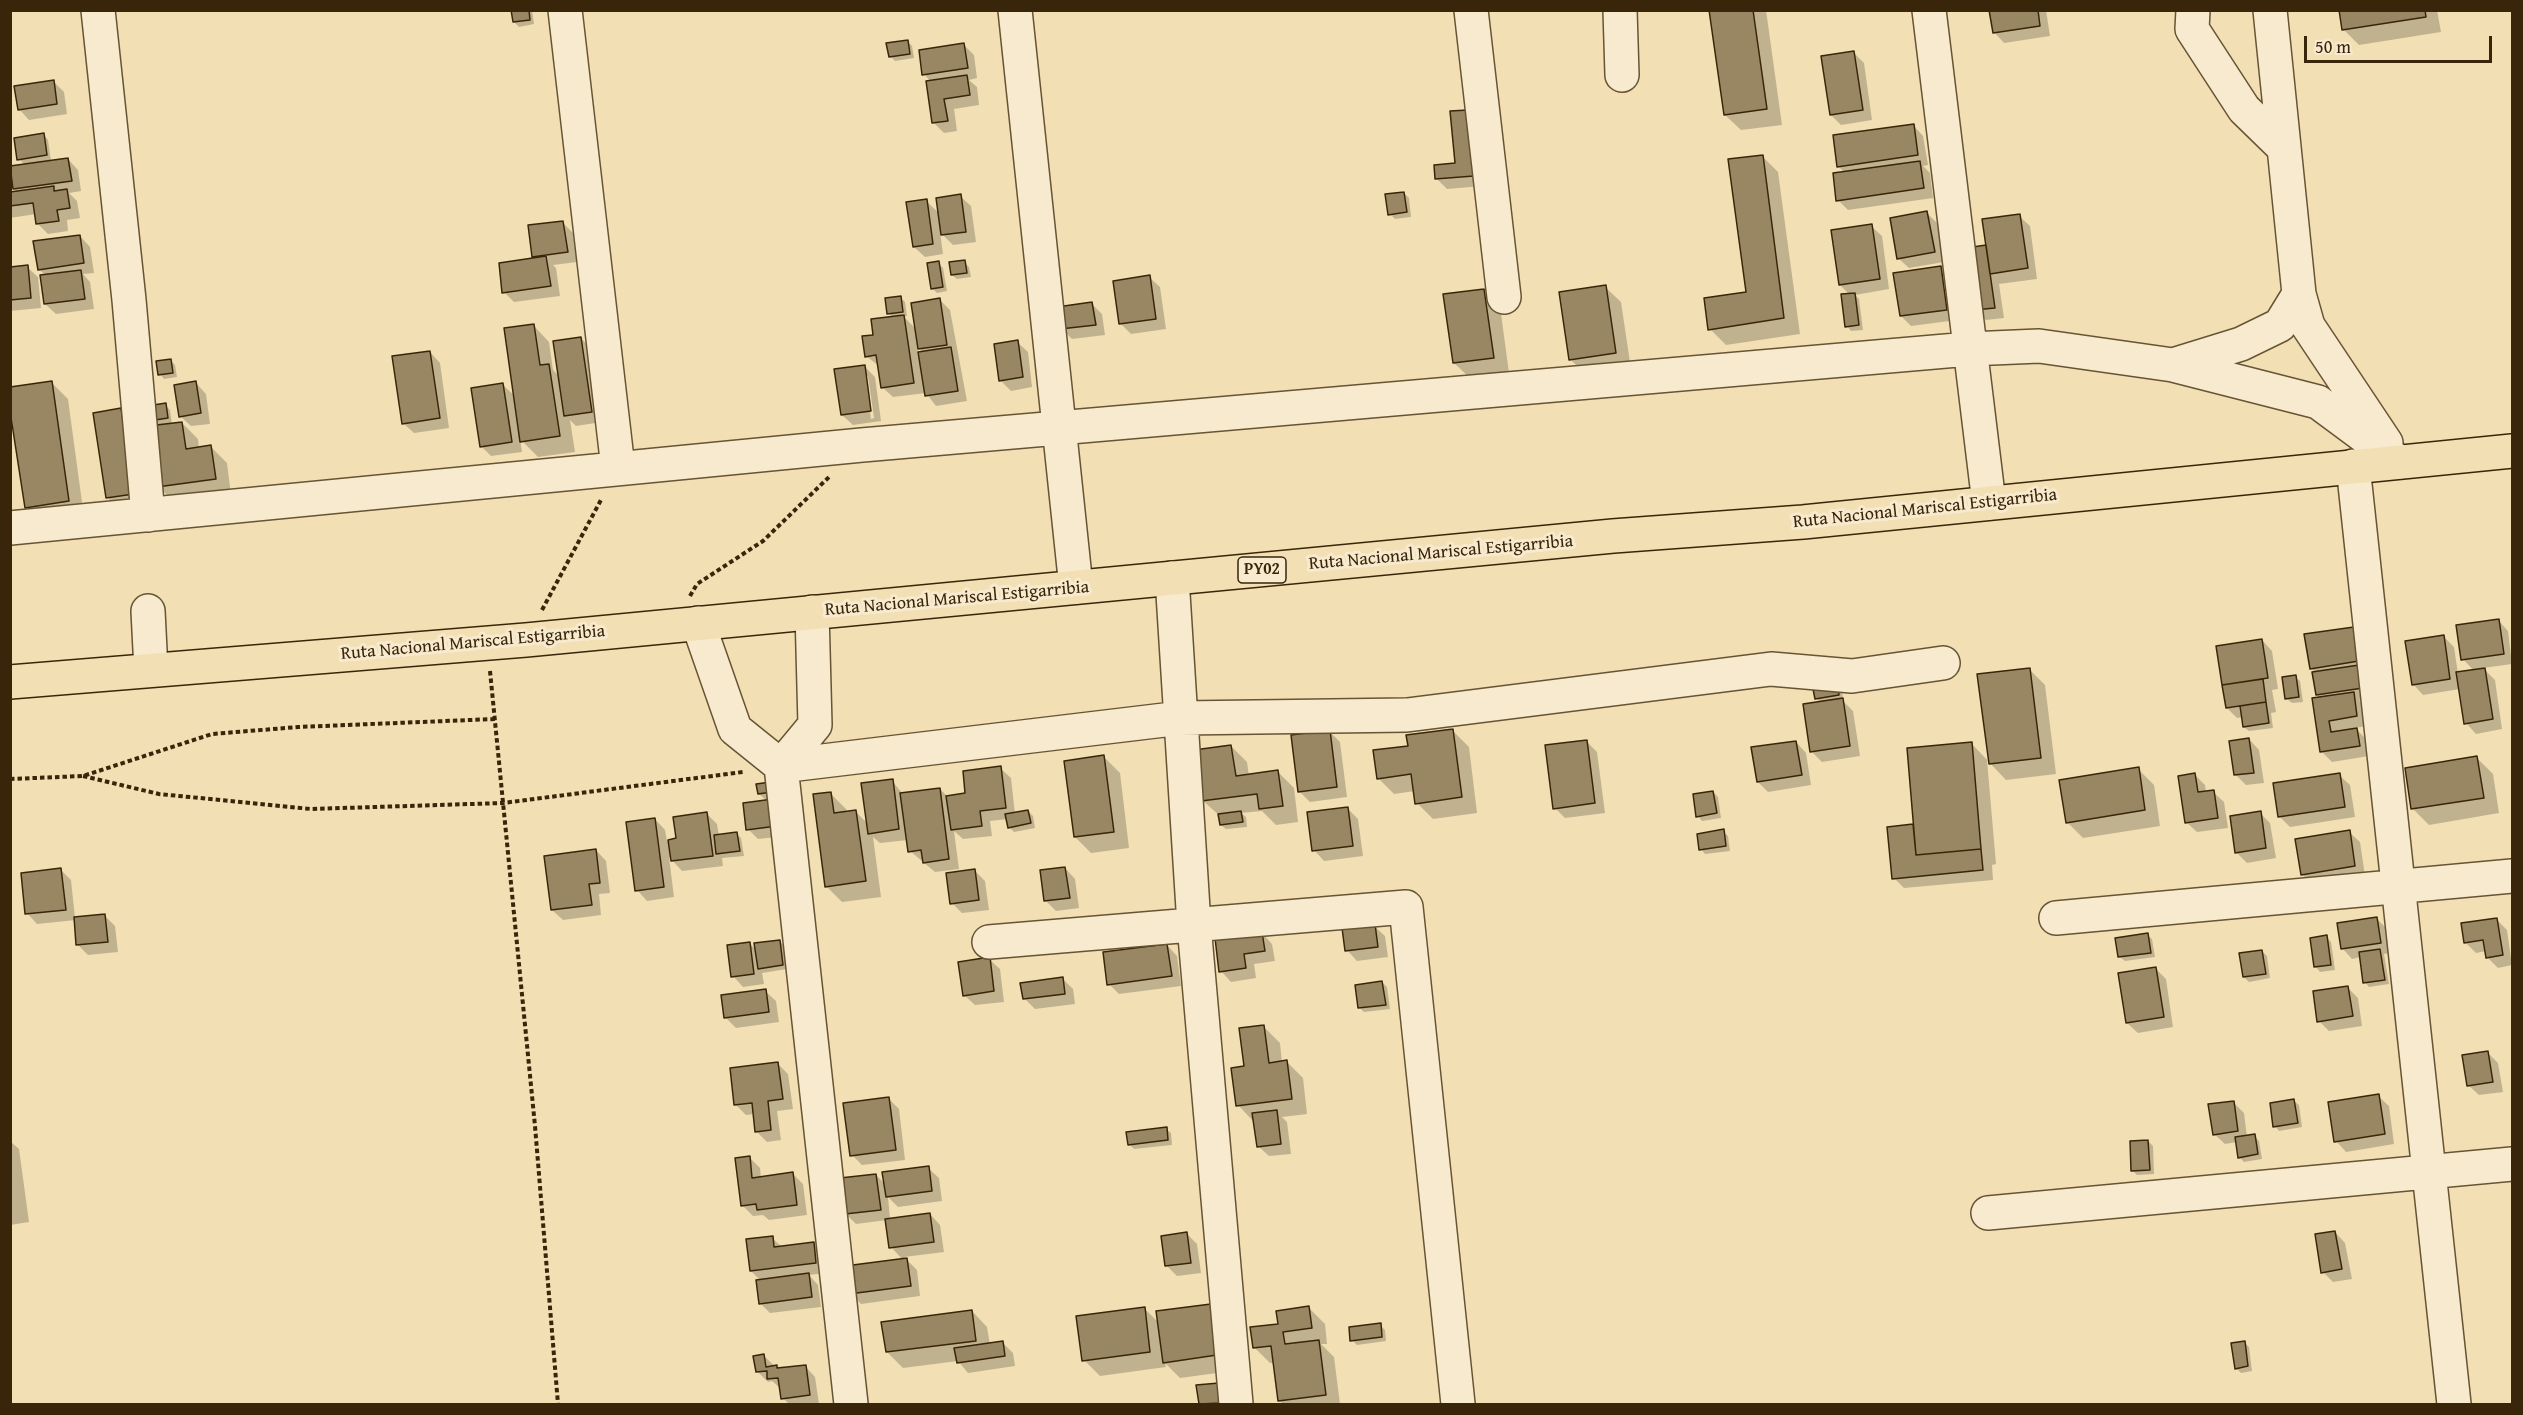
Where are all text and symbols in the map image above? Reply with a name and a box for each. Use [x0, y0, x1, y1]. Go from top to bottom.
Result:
scale bar [2307, 24, 2494, 62]
text: 50 m [2315, 33, 2351, 60]
street label: Ruta Nacional Mariscal Estigarribia [1792, 484, 2058, 534]
street label: Ruta Nacional Mariscal Estigarribia [1308, 531, 1574, 575]
road number: PY02 [1238, 557, 1286, 583]
street label: Ruta Nacional Mariscal Estigarribia [824, 577, 1090, 621]
street label: Ruta Nacional Mariscal Estigarribia [340, 621, 606, 665]

